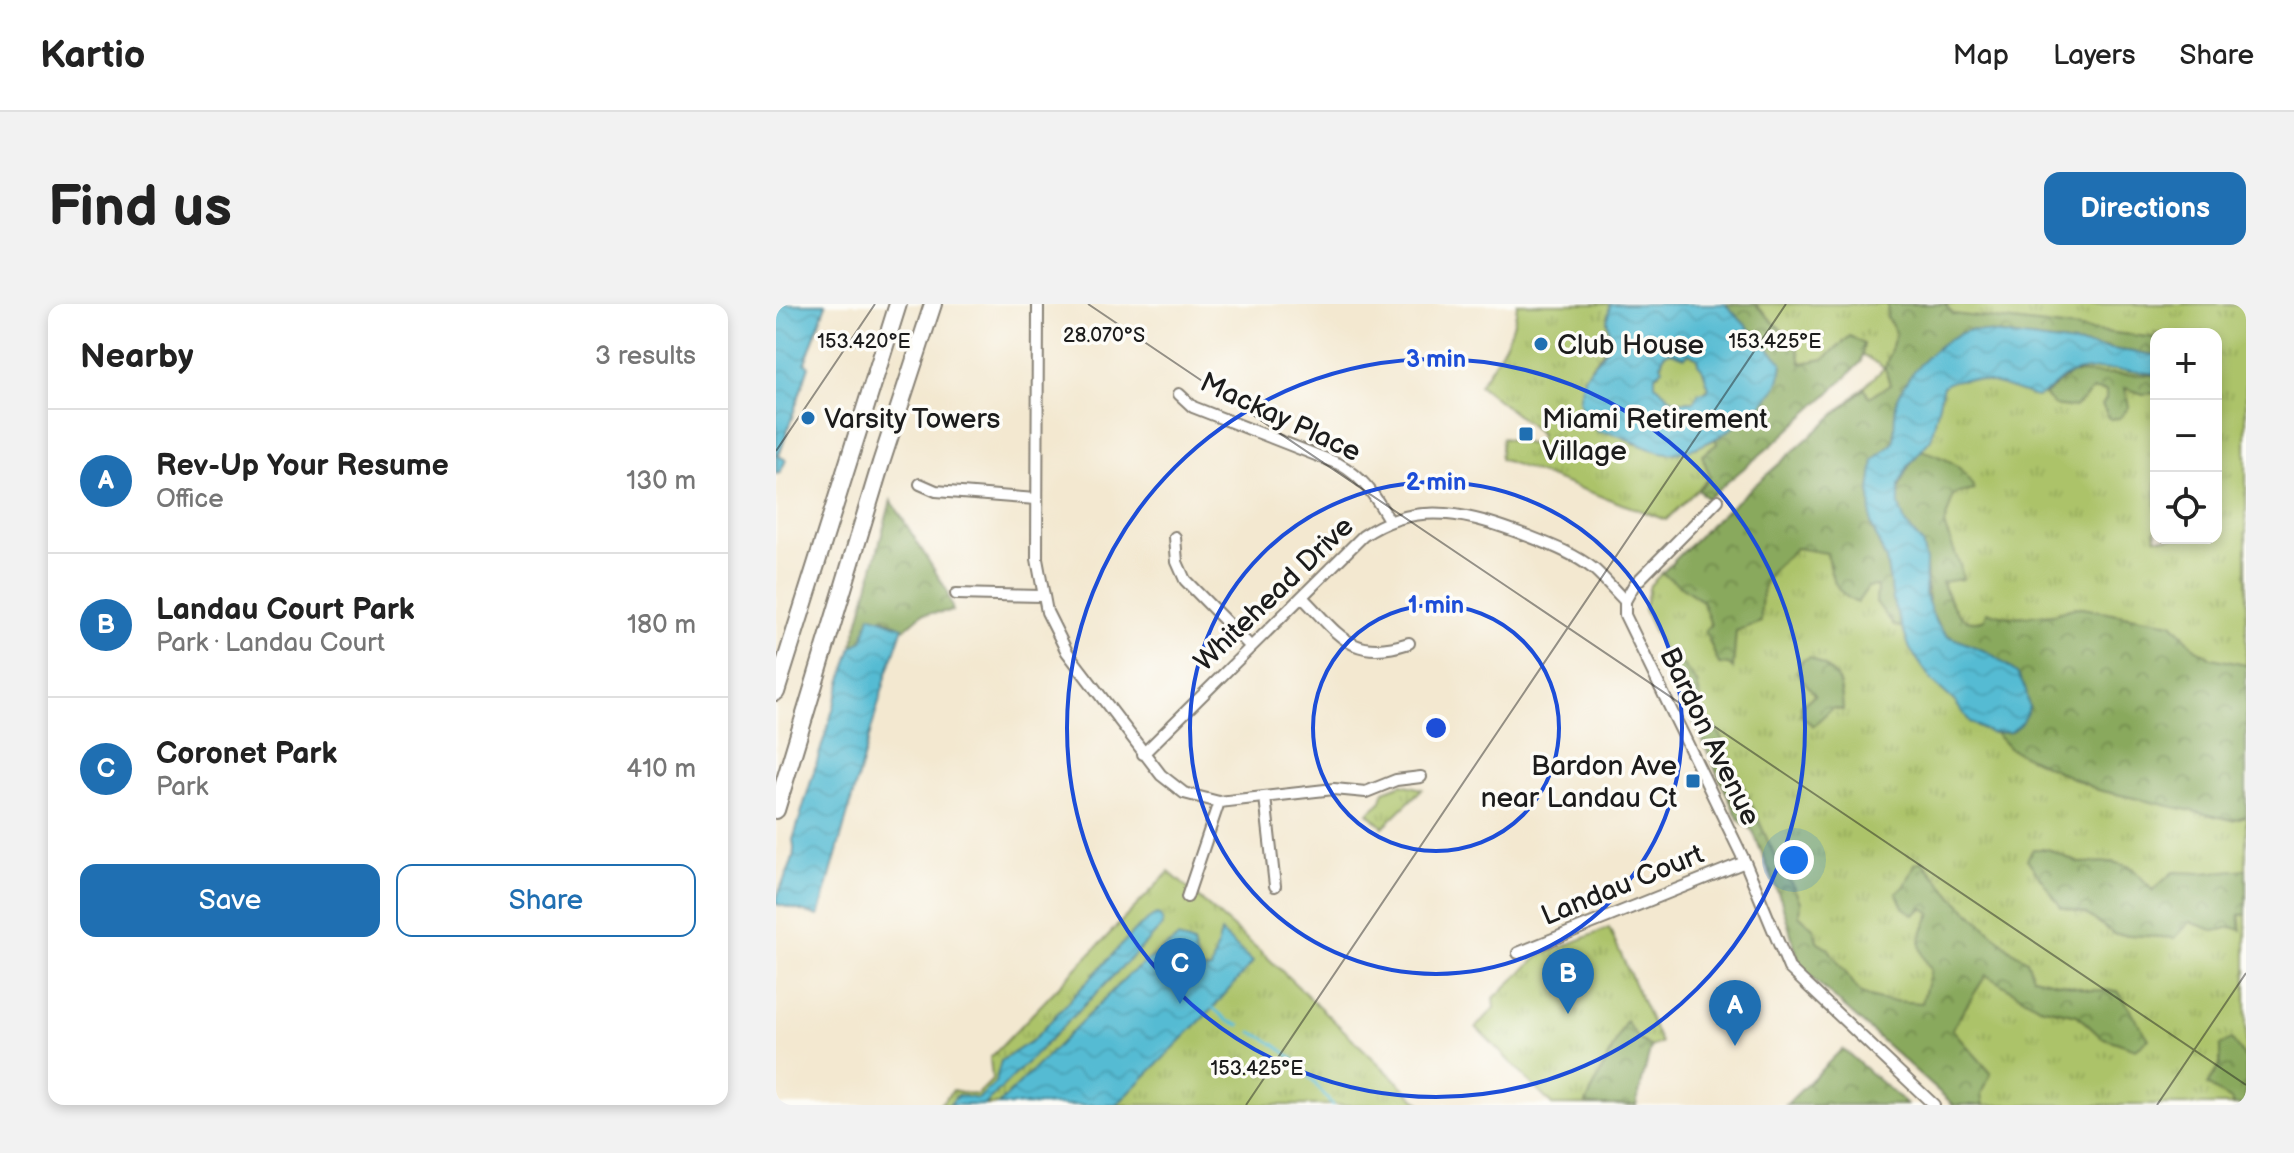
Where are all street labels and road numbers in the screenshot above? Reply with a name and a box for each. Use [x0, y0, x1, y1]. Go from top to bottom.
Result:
street label: Mackay Place [1195, 366, 1366, 469]
street label: Whitehead Drive [1188, 510, 1360, 678]
street label: Bardon Avenue [1652, 642, 1767, 831]
street label: Landau Court [1537, 838, 1709, 933]

